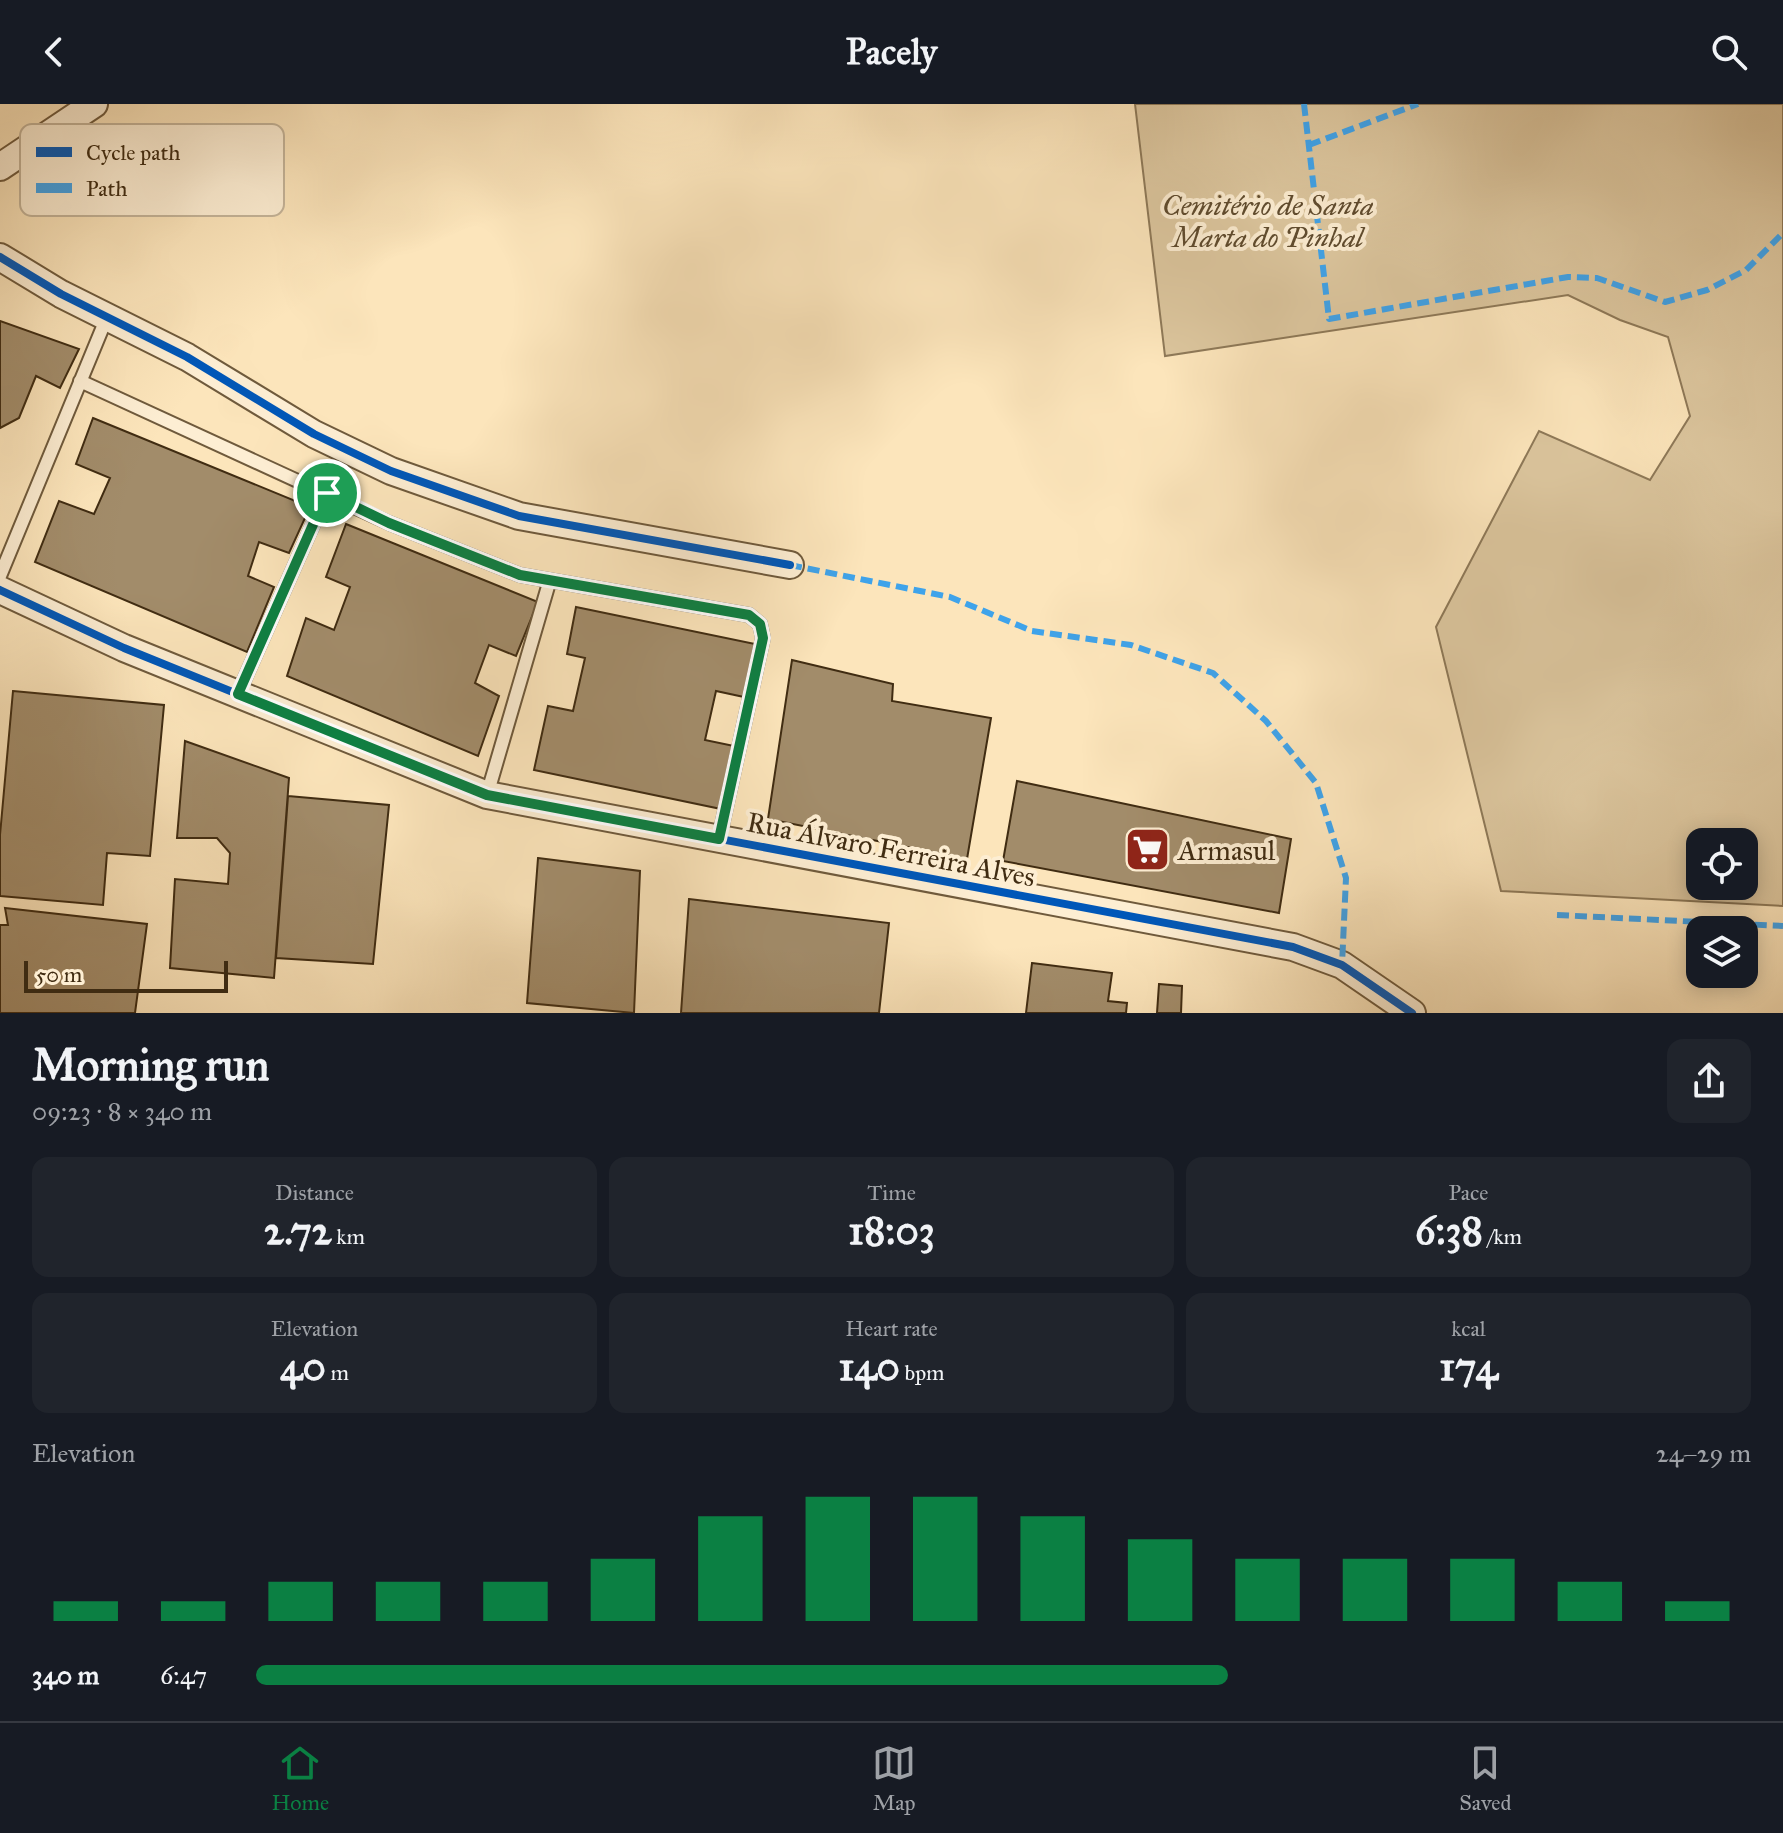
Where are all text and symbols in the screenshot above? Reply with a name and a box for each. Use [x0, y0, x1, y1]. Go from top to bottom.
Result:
icon: back [32, 30, 76, 74]
text: Pacely [846, 30, 937, 74]
icon: search [1707, 30, 1751, 74]
legend [20, 124, 284, 216]
text: Cycle path [86, 139, 181, 166]
text: Path [86, 175, 128, 202]
park label: Cemitério de Santa Marta do Pinhal [1162, 188, 1374, 255]
pin [293, 459, 361, 527]
icon: arrive [305, 471, 349, 515]
street label: Rua Álvaro Ferreira Alves [744, 804, 1038, 895]
supermarket icon: Armasul [1123, 826, 1171, 874]
map controls [1686, 828, 1758, 988]
button: locate [1686, 828, 1758, 900]
place label: Armasul [1177, 833, 1276, 868]
button: layers [1686, 916, 1758, 988]
scale bar [24, 957, 228, 993]
text: 50 m [36, 961, 82, 988]
text: Morning run [32, 1038, 269, 1092]
button: share [1667, 1039, 1751, 1123]
text: 09:23 · 8 × 340 m [32, 1095, 212, 1127]
text: Distance [275, 1179, 354, 1206]
text: Time [867, 1179, 916, 1206]
text: Pace [1449, 1179, 1488, 1206]
text: 2.72 [264, 1206, 332, 1255]
text: 18:03 [848, 1206, 935, 1255]
text: 6:38 [1415, 1206, 1483, 1255]
text: km [332, 1223, 365, 1250]
text: /km [1483, 1223, 1522, 1250]
text: Elevation [271, 1315, 358, 1342]
text: Heart rate [845, 1315, 938, 1342]
text: kcal [1451, 1315, 1486, 1342]
text: 40 [280, 1342, 326, 1391]
text: 140 [838, 1342, 900, 1391]
text: 174 [1439, 1342, 1498, 1391]
text: m [326, 1359, 349, 1386]
text: bpm [900, 1359, 945, 1386]
text: Elevation [32, 1437, 135, 1469]
text: 24–29 m [1656, 1437, 1751, 1469]
text: 340 m [32, 1659, 99, 1691]
text: 6:47 [160, 1659, 207, 1691]
tab: Home [272, 1741, 329, 1816]
tab: Map [872, 1741, 916, 1816]
tab: Saved [1459, 1741, 1511, 1816]

